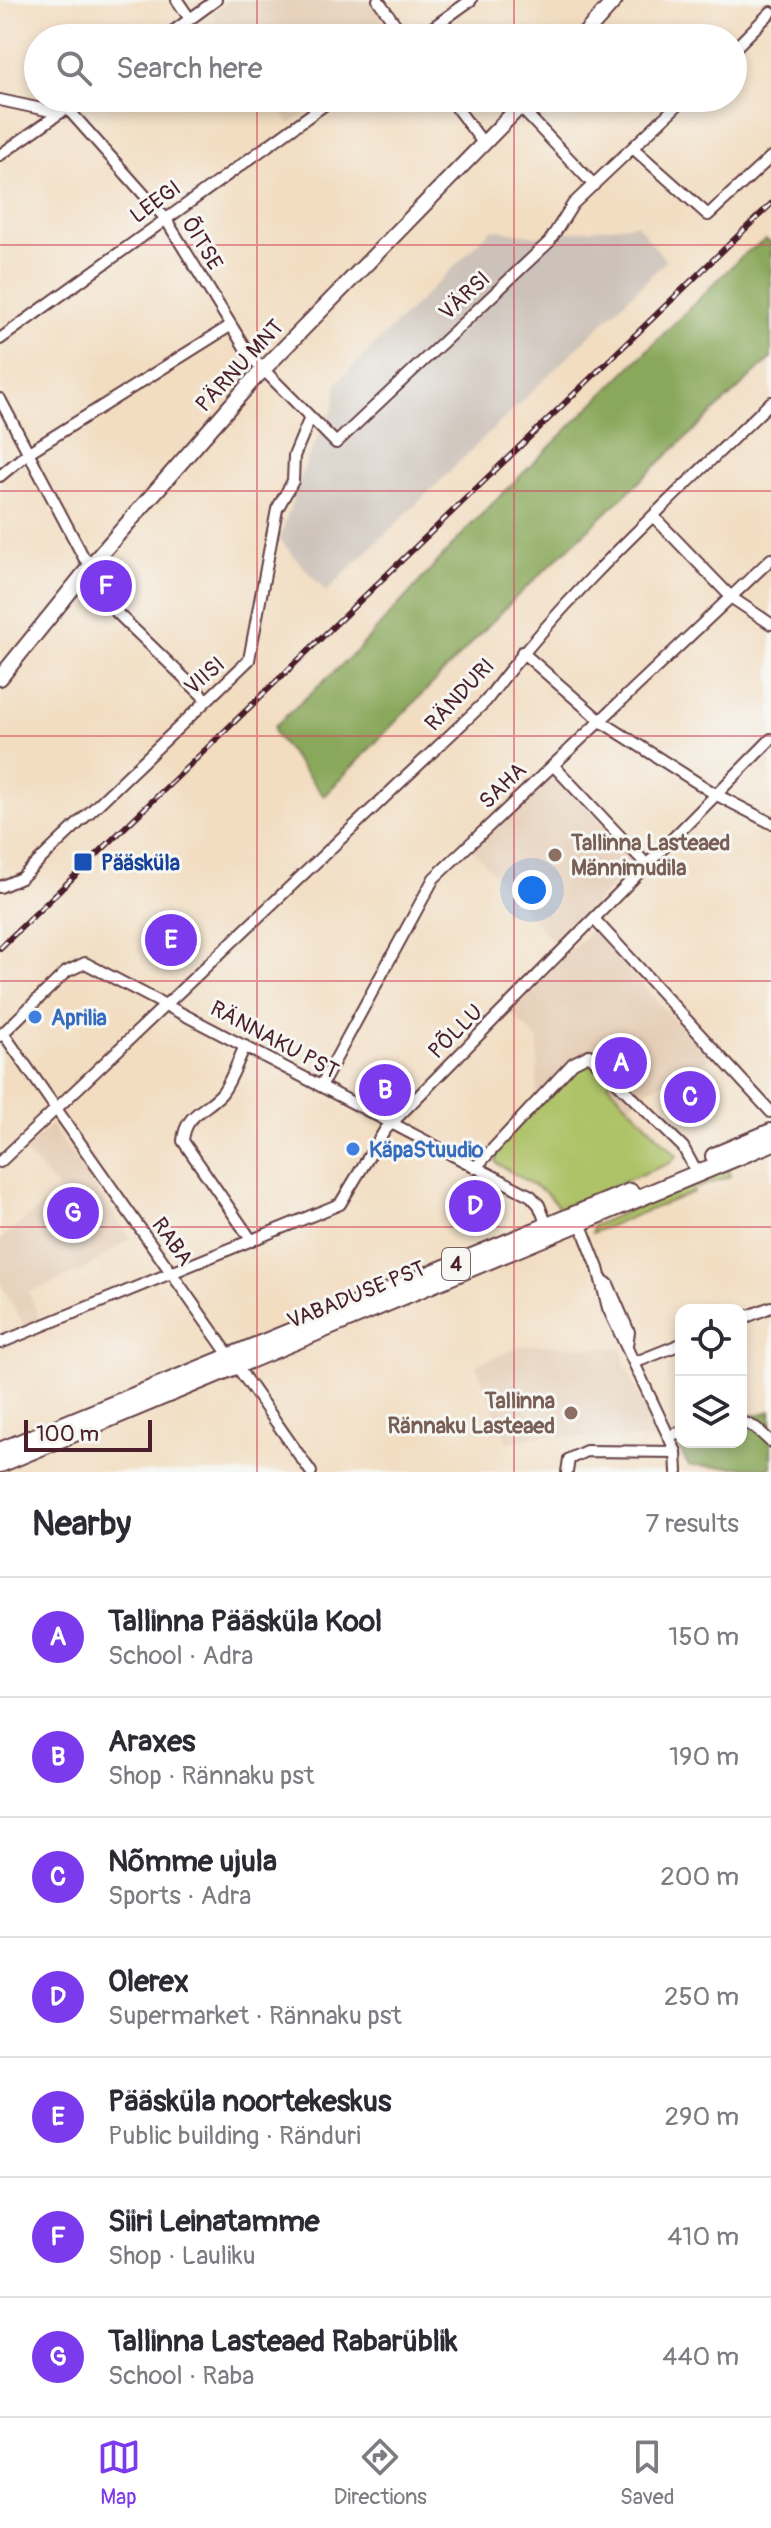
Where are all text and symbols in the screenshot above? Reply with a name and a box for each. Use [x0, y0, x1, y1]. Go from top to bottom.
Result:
search box [24, 24, 747, 112]
icon: search [52, 46, 96, 90]
text: Search here [116, 50, 263, 87]
street label: LEEGI [125, 174, 187, 230]
street label: ÕITSE [175, 212, 229, 275]
street label: VÄRSI [433, 265, 496, 326]
street label: PÄRNU MNT [190, 313, 290, 418]
pin: F [80, 556, 132, 616]
street label: VIISI [179, 651, 231, 701]
street label: RÄNDURI [419, 652, 501, 737]
street label: SAHA [473, 756, 532, 815]
place label: Tallinna Lasteaed Männimudila [570, 829, 730, 882]
marker: Tallinna Lasteaed Männimudila [546, 846, 564, 864]
place label: Pääsküla [101, 849, 180, 877]
marker: Pääsküla [72, 851, 94, 873]
your location [512, 870, 552, 910]
pin: E [145, 910, 197, 970]
street label: RÄNNAKU PST [206, 994, 344, 1085]
street label: PÕLLU [422, 998, 489, 1065]
place label: Aprilia [51, 1004, 107, 1032]
marker: Aprilia [26, 1008, 44, 1026]
pin: A [595, 1033, 647, 1093]
pin: B [359, 1060, 411, 1120]
pin: C [664, 1067, 716, 1127]
place label: KäpaStuudio [369, 1136, 484, 1164]
marker: KäpaStuudio [344, 1140, 362, 1158]
pin: D [449, 1176, 501, 1236]
pin: G [47, 1183, 99, 1243]
street label: RABA [145, 1212, 199, 1271]
road number: 4 [442, 1248, 470, 1280]
street label: VABADUSE PST [283, 1255, 430, 1335]
map controls [675, 1304, 747, 1448]
button: locate [675, 1304, 747, 1376]
button: layers [675, 1376, 747, 1448]
place label: Tallinna Rännaku Lasteaed [388, 1387, 555, 1440]
marker: Tallinna Rännaku Lasteaed [562, 1404, 580, 1422]
scale bar [24, 1416, 152, 1452]
text: 100 m [36, 1420, 99, 1448]
text: Nearby [32, 1503, 131, 1546]
text: 7 results [646, 1508, 739, 1540]
text: Tallinna Pääsküla Kool [108, 1603, 382, 1640]
text: A [50, 1621, 66, 1653]
text: 150 m [668, 1621, 739, 1653]
text: School · Adra [108, 1640, 253, 1672]
text: Araxes [108, 1723, 195, 1760]
text: B [51, 1741, 65, 1773]
text: 190 m [669, 1741, 739, 1773]
text: Shop · Rännaku pst [108, 1760, 314, 1792]
text: Nõmme ujula [108, 1843, 277, 1880]
text: C [50, 1861, 66, 1893]
text: 200 m [660, 1861, 739, 1893]
text: Sports · Adra [108, 1880, 251, 1912]
text: Olerex [108, 1963, 189, 2000]
text: D [50, 1981, 66, 2013]
text: 250 m [664, 1981, 739, 2013]
text: Supermarket · Rännaku pst [108, 2000, 402, 2032]
text: Pääsküla noortekeskus [108, 2083, 391, 2120]
text: E [51, 2101, 65, 2133]
text: 290 m [665, 2101, 739, 2133]
text: Public building · Ränduri [108, 2120, 361, 2152]
text: Siiri Leinatamme [108, 2203, 320, 2240]
text: F [50, 2221, 66, 2253]
text: 410 m [667, 2221, 739, 2253]
text: Shop · Lauliku [108, 2240, 256, 2272]
text: Tallinna Lasteaed Rabarüblik [108, 2323, 458, 2360]
text: G [49, 2341, 67, 2373]
text: 440 m [662, 2341, 739, 2373]
text: School · Raba [108, 2360, 254, 2392]
tab: Map [97, 2435, 141, 2511]
tab: Directions [334, 2435, 427, 2511]
tab: Saved [620, 2435, 674, 2511]

